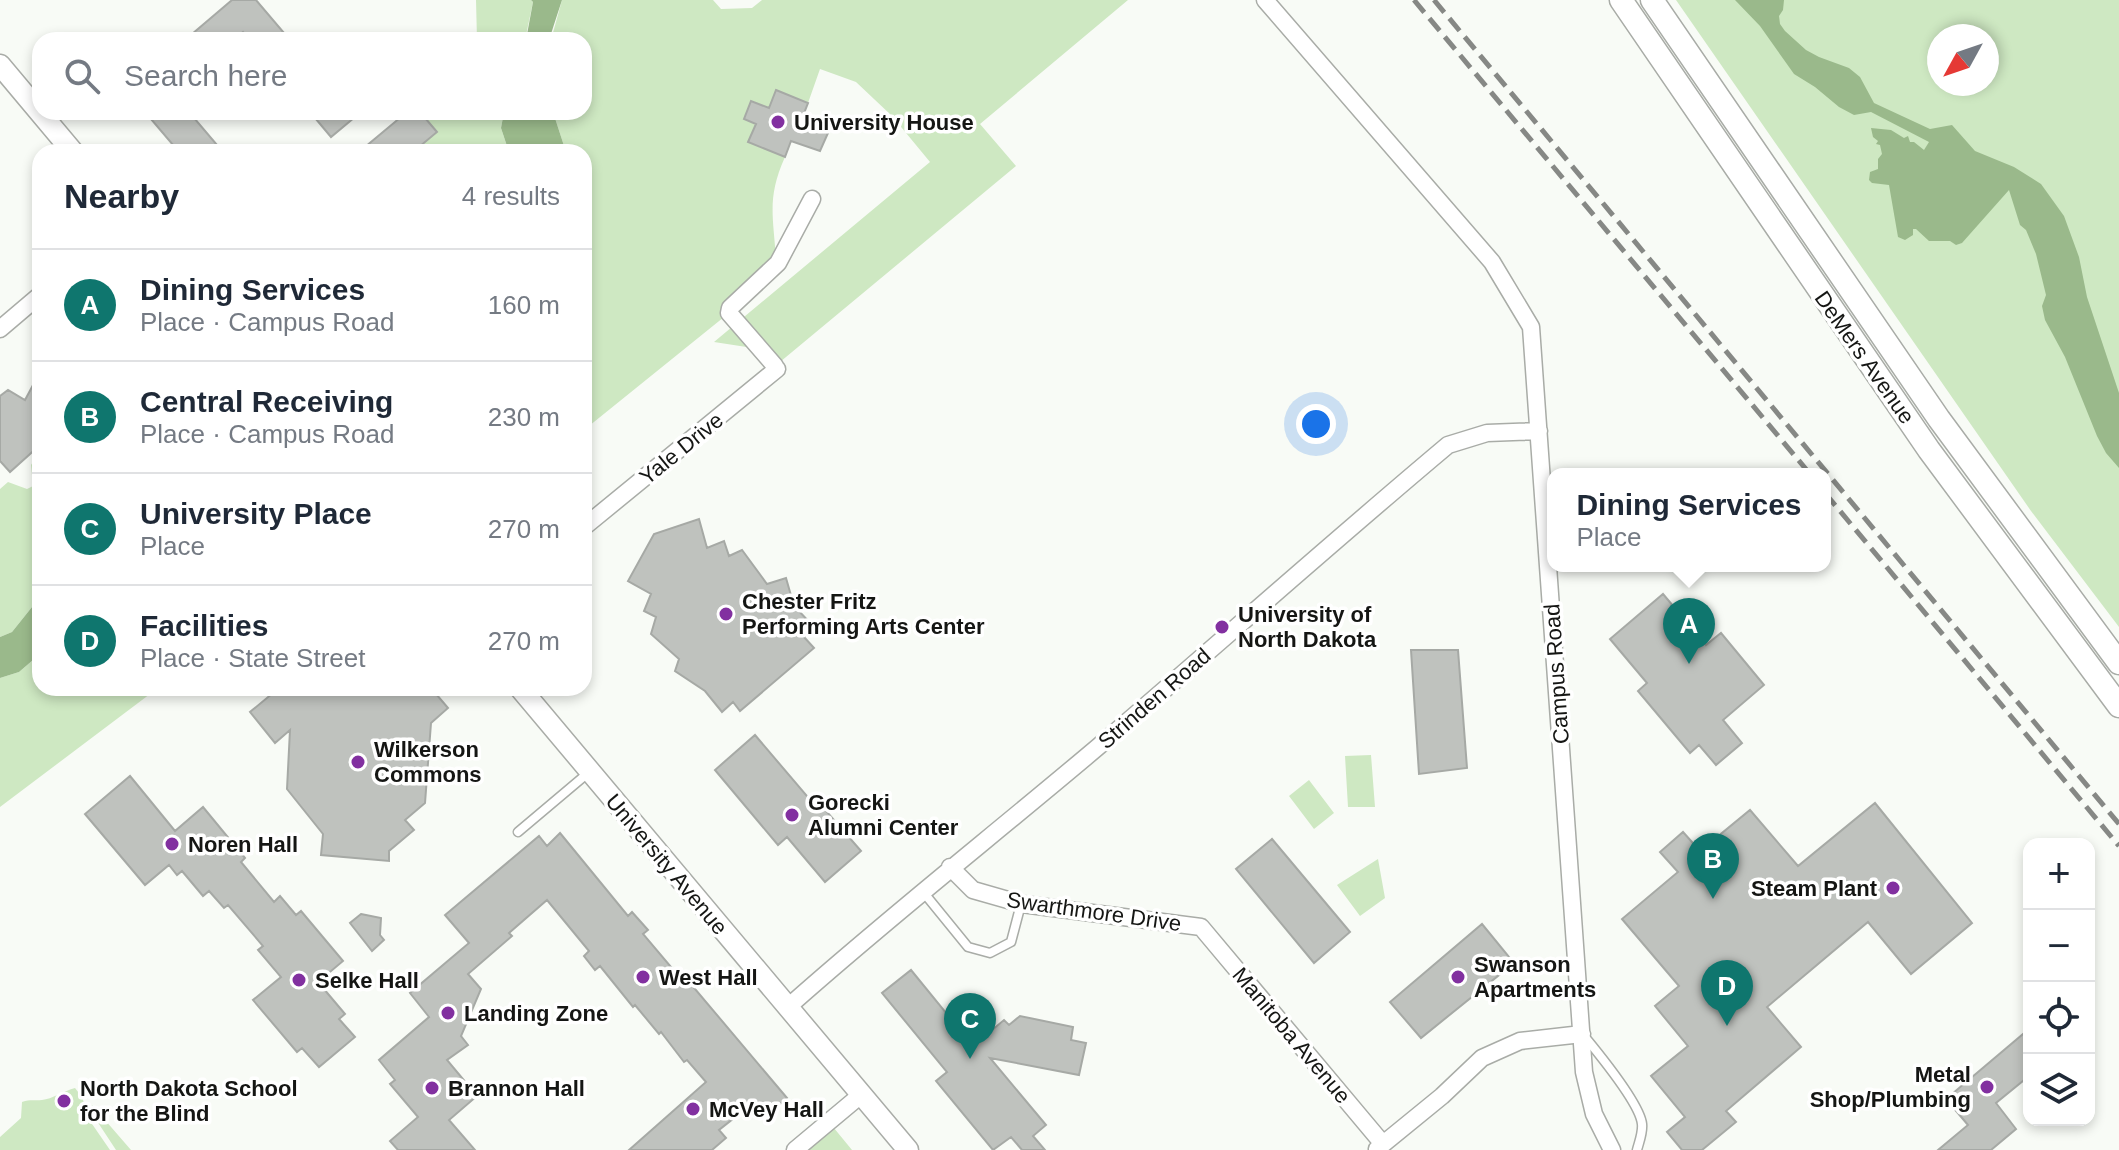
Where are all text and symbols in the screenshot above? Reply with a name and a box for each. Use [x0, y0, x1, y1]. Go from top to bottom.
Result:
north arrow [1927, 24, 1999, 96]
search box [32, 32, 592, 120]
icon: search [60, 54, 104, 98]
text: Search here [124, 59, 287, 92]
place label: University House [794, 110, 974, 135]
marker: University House [769, 113, 787, 131]
text: Nearby [64, 177, 179, 215]
text: 4 results [462, 181, 560, 211]
text: Dining Services [140, 273, 365, 306]
street label: DeMers Avenue [1810, 286, 1920, 428]
text: A [81, 290, 99, 320]
text: 160 m [488, 290, 560, 320]
text: Place · Campus Road [140, 307, 394, 337]
text: Central Receiving [140, 385, 393, 418]
text: B [81, 402, 99, 432]
text: 230 m [488, 402, 560, 432]
your location [1296, 404, 1336, 444]
street label: Yale Drive [635, 407, 728, 490]
text: Place · Campus Road [140, 419, 394, 449]
popup [1547, 468, 1831, 572]
text: Dining Services [1576, 488, 1802, 521]
text: University Place [140, 497, 372, 530]
text: C [81, 514, 99, 544]
text: 270 m [488, 514, 560, 544]
text: Place [1576, 522, 1642, 552]
text: Place [140, 531, 205, 561]
place label: Chester Fritz Performing Arts Center [742, 589, 985, 639]
pin: A [1663, 598, 1715, 664]
place label: University of North Dakota [1238, 602, 1377, 652]
street label: Campus Road [1539, 603, 1574, 745]
marker: Chester Fritz Performing Arts Center [717, 605, 735, 623]
text: Facilities [140, 609, 268, 642]
marker: University of North Dakota [1213, 618, 1231, 636]
text: D [81, 626, 99, 656]
text: 270 m [488, 626, 560, 656]
text: Place · State Street [140, 643, 365, 673]
street label: Strinden Road [1093, 643, 1216, 754]
place label: Wilkerson Commons [374, 737, 482, 787]
marker: Wilkerson Commons [349, 753, 367, 771]
street label: University Avenue [601, 789, 733, 940]
place label: Gorecki Alumni Center [808, 790, 959, 840]
marker: Gorecki Alumni Center [783, 806, 801, 824]
place label: Noren Hall [188, 832, 298, 857]
pin: B [1687, 833, 1739, 899]
marker: Noren Hall [163, 835, 181, 853]
map controls [2023, 838, 2095, 1126]
button: + [2023, 838, 2095, 910]
place label: Steam Plant [1751, 876, 1878, 901]
marker: Steam Plant [1884, 879, 1902, 897]
street label: Swarthmore Drive [1005, 887, 1183, 936]
button: − [2023, 910, 2095, 982]
place label: Swanson Apartments [1474, 952, 1596, 1002]
pin: D [1701, 960, 1753, 1026]
street label: Manitoba Avenue [1228, 962, 1356, 1108]
place label: West Hall [659, 965, 758, 990]
place label: Selke Hall [315, 968, 419, 993]
marker: West Hall [634, 968, 652, 986]
marker: Swanson Apartments [1449, 968, 1467, 986]
marker: Selke Hall [290, 971, 308, 989]
button: locate [2023, 982, 2095, 1054]
pin: C [944, 993, 996, 1059]
place label: Landing Zone [464, 1001, 608, 1026]
marker: Landing Zone [439, 1004, 457, 1022]
button: layers [2023, 1054, 2095, 1126]
place label: Metal Shop/Plumbing [1810, 1062, 1971, 1112]
place label: North Dakota School for the Blind [80, 1076, 298, 1126]
place label: Brannon Hall [448, 1076, 585, 1101]
marker: Metal Shop/Plumbing [1978, 1078, 1996, 1096]
marker: Brannon Hall [423, 1079, 441, 1097]
marker: North Dakota School for the Blind [55, 1092, 73, 1110]
place label: McVey Hall [709, 1097, 824, 1122]
marker: McVey Hall [684, 1100, 702, 1118]

